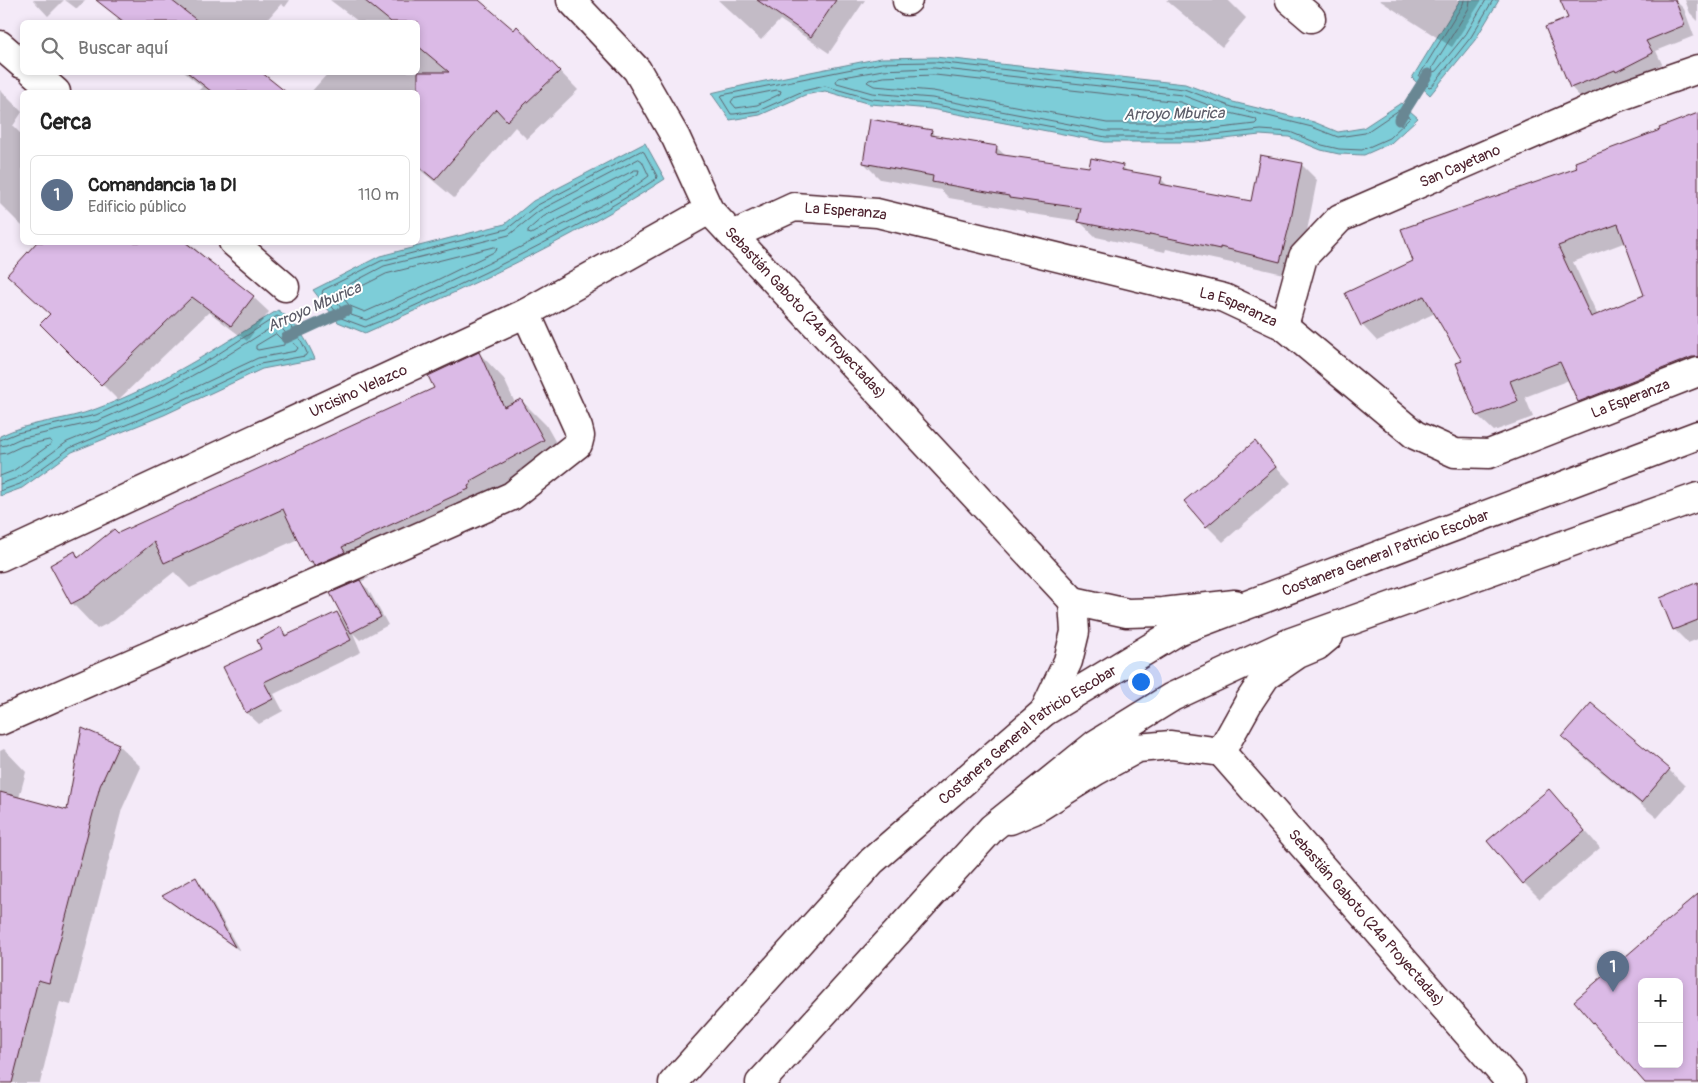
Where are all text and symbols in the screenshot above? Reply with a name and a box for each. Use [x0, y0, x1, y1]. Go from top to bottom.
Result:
search box [20, 20, 420, 75]
icon: search [38, 34, 66, 62]
text: Buscar aquí [78, 36, 169, 60]
water label: Arroyo Mburica [1124, 103, 1226, 125]
text: Cerca [40, 109, 91, 136]
street label: San Cayetano [1416, 140, 1503, 192]
text: Comandancia 1a DI [88, 173, 237, 197]
text: 1 [54, 185, 60, 205]
text: 110 m [358, 185, 399, 205]
text: Edificio público [88, 197, 186, 217]
street label: La Esperanza [804, 198, 889, 225]
street label: Sebastián Gaboto (24ª Proyectadas) [720, 223, 890, 403]
water label: Arroyo Mburica [264, 277, 365, 337]
street label: La Esperanza [1197, 283, 1280, 331]
street label: Urcisino Velazco [306, 360, 410, 422]
street label: La Esperanza [1588, 375, 1672, 423]
street label: Costanera General Patricio Escobar [1279, 505, 1492, 601]
street label: Costanera General Patricio Escobar [934, 660, 1121, 809]
your location [1128, 669, 1154, 695]
street label: Sebastián Gaboto (24ª Proyectadas) [1284, 826, 1448, 1010]
pin: 1 [1597, 951, 1629, 992]
map controls [1638, 978, 1683, 1068]
button: + [1638, 978, 1683, 1023]
button: − [1638, 1023, 1683, 1068]

